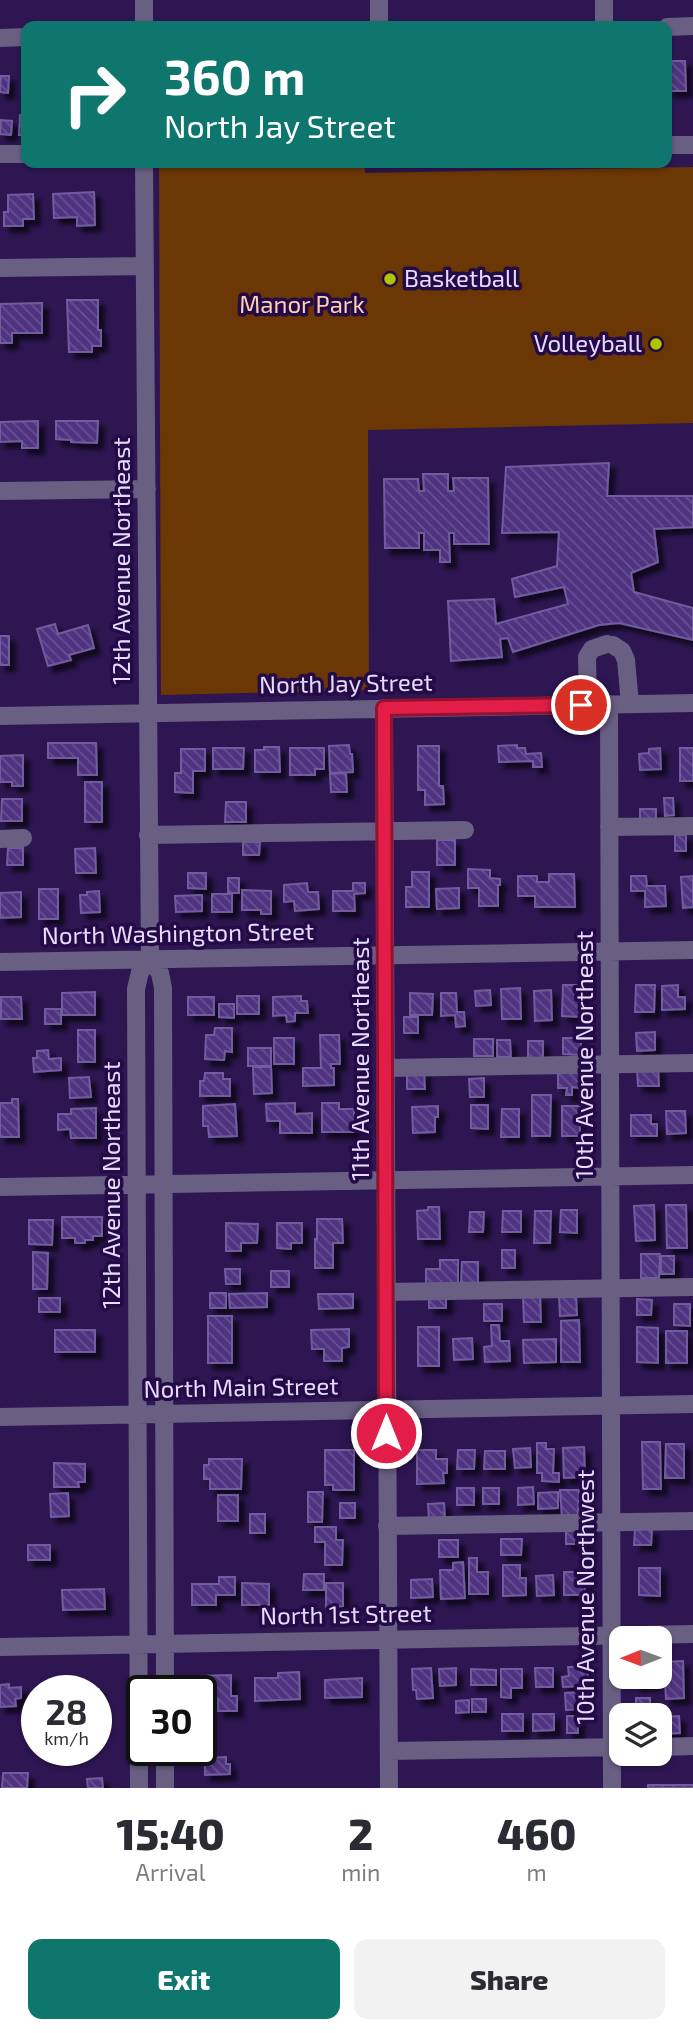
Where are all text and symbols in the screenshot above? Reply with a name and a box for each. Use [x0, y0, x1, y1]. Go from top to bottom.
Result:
text: 360 m [164, 46, 305, 105]
icon: right [49, 49, 140, 140]
text: North Jay Street [164, 106, 396, 144]
place label: Basketball [404, 263, 519, 292]
marker: Basketball [382, 271, 398, 287]
park label: Manor Park [239, 289, 365, 318]
place label: Volleyball [534, 328, 642, 357]
marker: Volleyball [648, 336, 664, 352]
street label: 12th Avenue Northeast [106, 437, 135, 685]
street label: North Jay Street [259, 666, 433, 699]
pin [551, 675, 611, 735]
icon: arrive [562, 686, 600, 724]
street label: North Washington Street [42, 916, 314, 949]
street label: 10th Avenue Northeast [569, 931, 598, 1179]
street label: 11th Avenue Northeast [345, 937, 374, 1181]
street label: 12th Avenue Northeast [96, 1061, 125, 1309]
street label: North Main Street [143, 1370, 339, 1403]
position arrow [349, 1396, 423, 1470]
street label: 10th Avenue Northwest [570, 1470, 599, 1724]
street label: North 1st Street [260, 1598, 432, 1629]
north arrow [609, 1626, 672, 1689]
map controls [609, 1626, 672, 1766]
speed limit sign: 30 [126, 1675, 217, 1766]
text: 28 [45, 1690, 88, 1732]
button: layers [609, 1703, 672, 1766]
text: km/h [44, 1727, 89, 1749]
text: 15:40 [117, 1808, 225, 1858]
text: 2 [348, 1808, 373, 1858]
text: 460 [497, 1808, 576, 1858]
text: Arrival [136, 1858, 206, 1886]
text: min [341, 1858, 380, 1886]
text: m [527, 1858, 547, 1886]
button: Exit [28, 1939, 340, 2019]
button: Share [354, 1939, 665, 2019]

